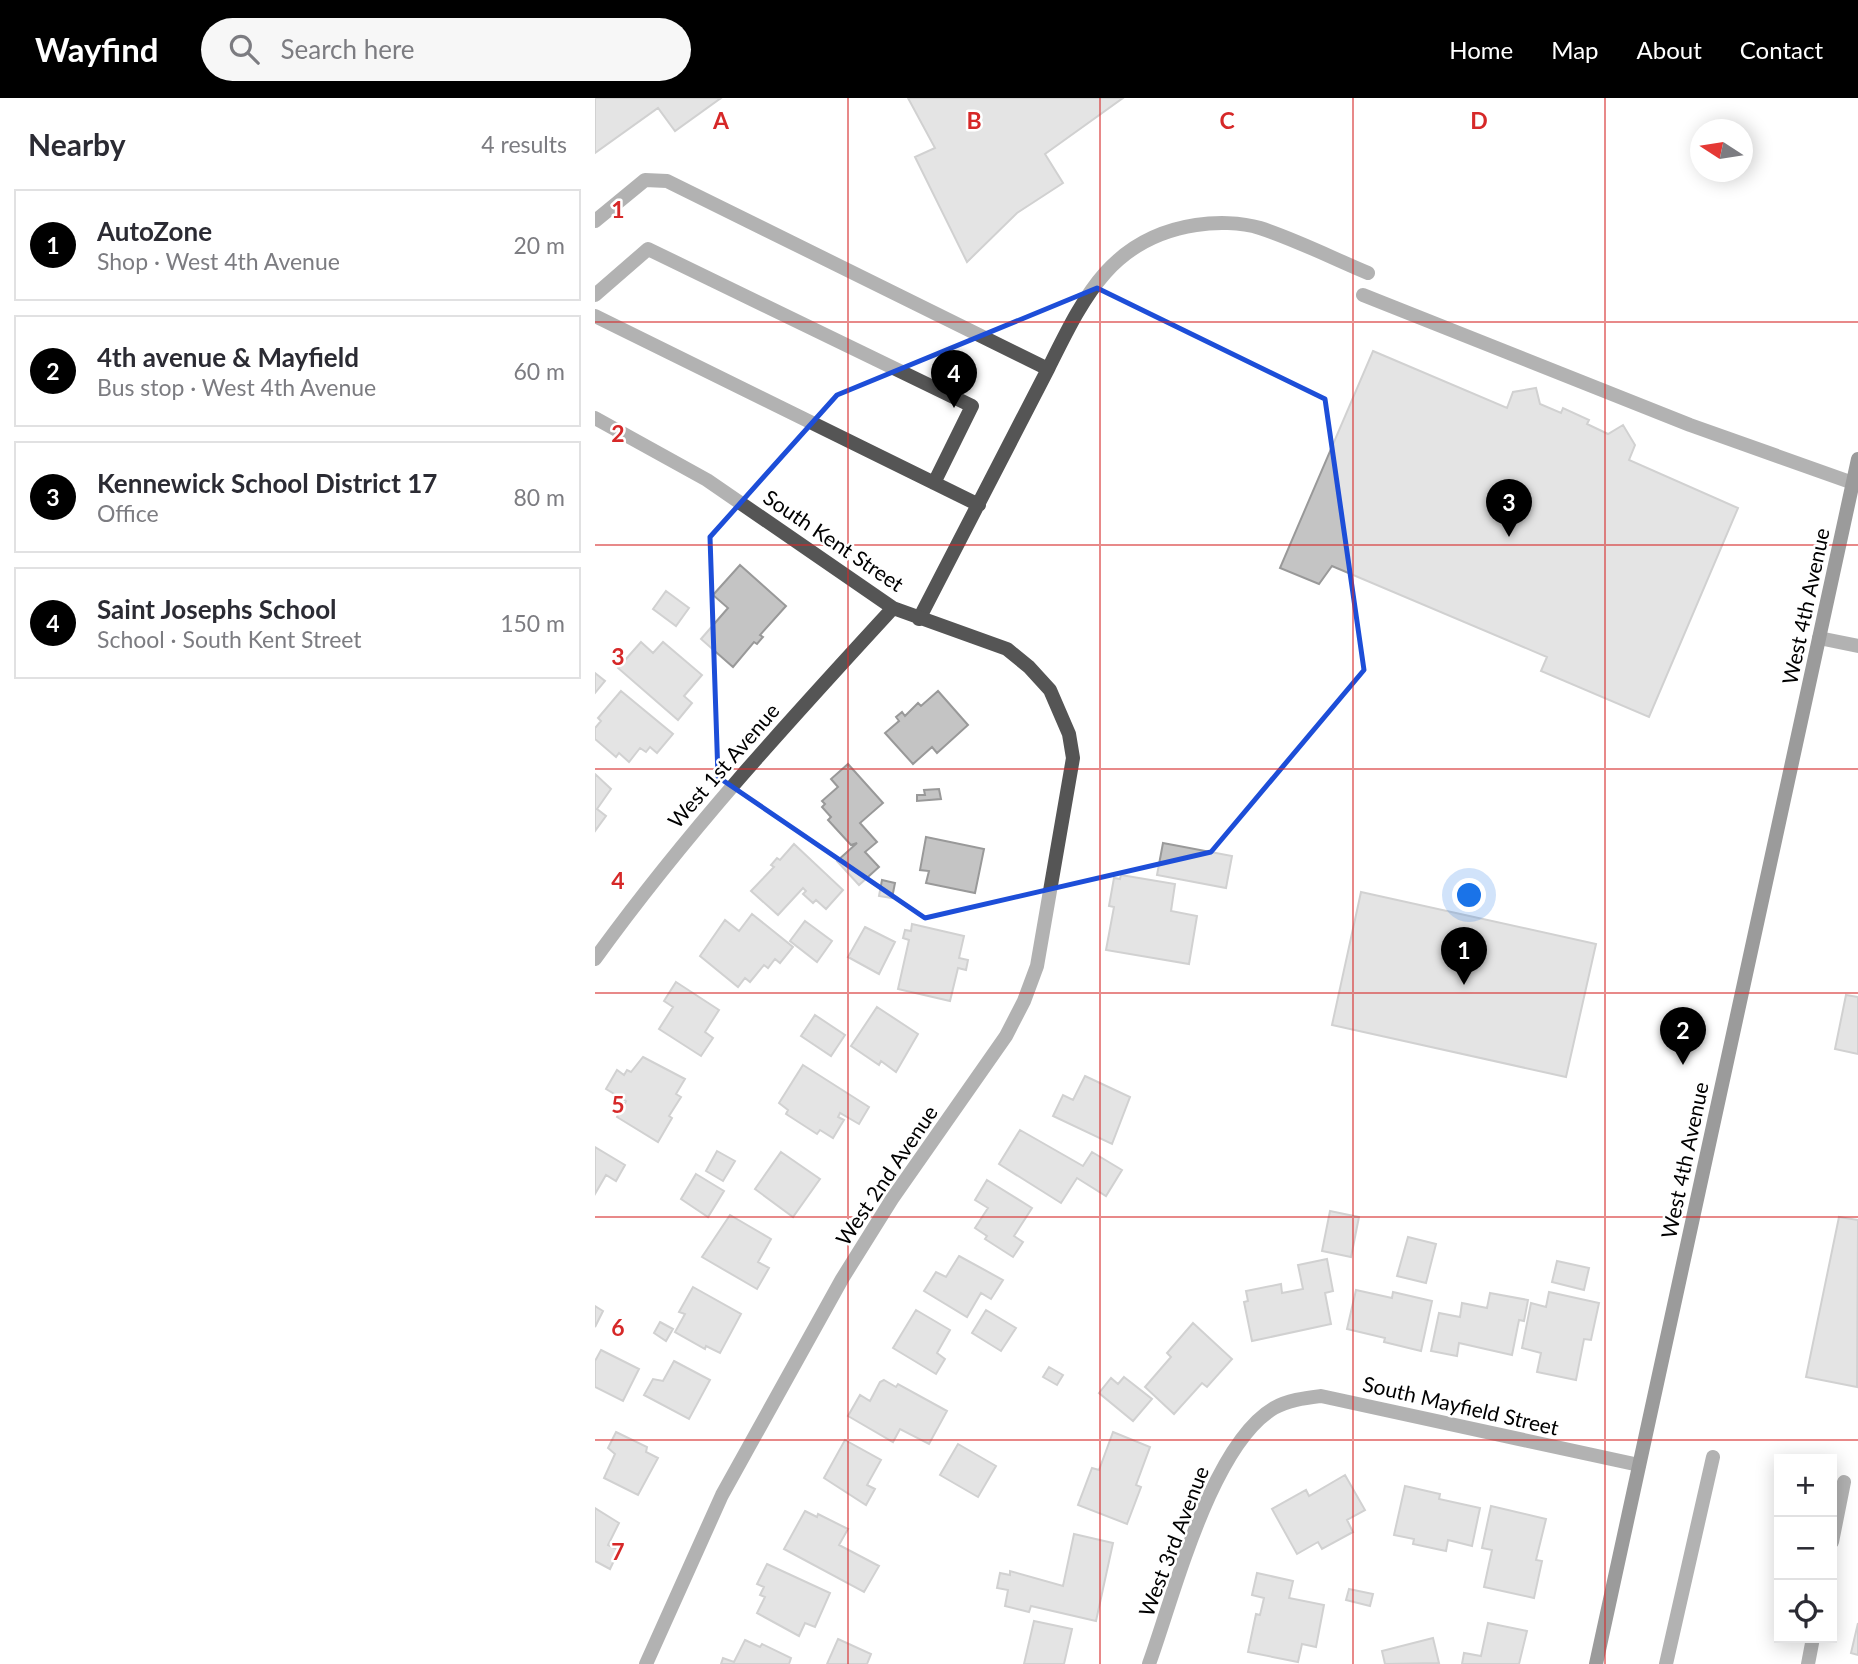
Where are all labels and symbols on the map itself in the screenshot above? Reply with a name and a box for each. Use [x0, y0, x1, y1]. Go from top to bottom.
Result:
text: A [712, 106, 730, 134]
text: B [966, 106, 982, 134]
text: C [1219, 106, 1235, 134]
text: D [1470, 106, 1488, 134]
north arrow [1690, 119, 1753, 182]
text: 1 [611, 195, 625, 223]
pin: 4 [931, 350, 977, 408]
text: 2 [611, 419, 625, 447]
pin: 3 [1486, 479, 1532, 537]
street label: South Kent Street [759, 484, 909, 596]
street label: West 4th Avenue [1776, 526, 1834, 686]
text: 3 [611, 642, 625, 670]
street label: West 1st Avenue [662, 698, 784, 832]
text: 4 [611, 866, 625, 894]
your location [1452, 878, 1486, 912]
pin: 1 [1441, 927, 1487, 985]
pin: 2 [1660, 1007, 1706, 1065]
street label: West 4th Avenue [1655, 1080, 1713, 1240]
text: 5 [611, 1090, 625, 1118]
street label: West 2nd Avenue [830, 1100, 942, 1250]
text: 6 [611, 1313, 625, 1341]
street label: South Mayfield Street [1361, 1370, 1562, 1440]
street label: West 3rd Avenue [1133, 1462, 1213, 1620]
text: 7 [611, 1537, 625, 1565]

